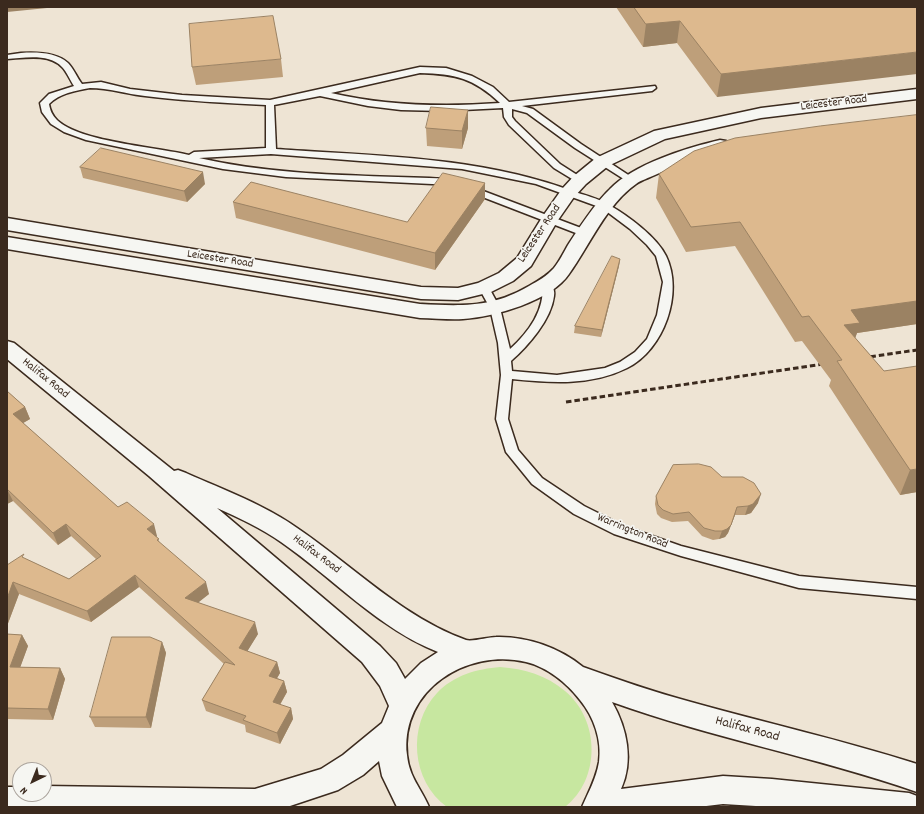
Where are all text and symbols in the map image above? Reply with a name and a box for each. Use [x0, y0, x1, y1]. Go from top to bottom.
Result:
street label: Leicester Road [800, 93, 868, 115]
street label: Leicester Road [515, 202, 565, 266]
street label: Leicester Road [186, 248, 254, 272]
street label: Halifax Road [19, 356, 71, 402]
street label: Warrington Road [595, 511, 669, 553]
street label: Halifax Road [289, 532, 343, 578]
street label: Halifax Road [713, 713, 781, 747]
north arrow [12, 762, 52, 802]
text: N [17, 782, 32, 798]

